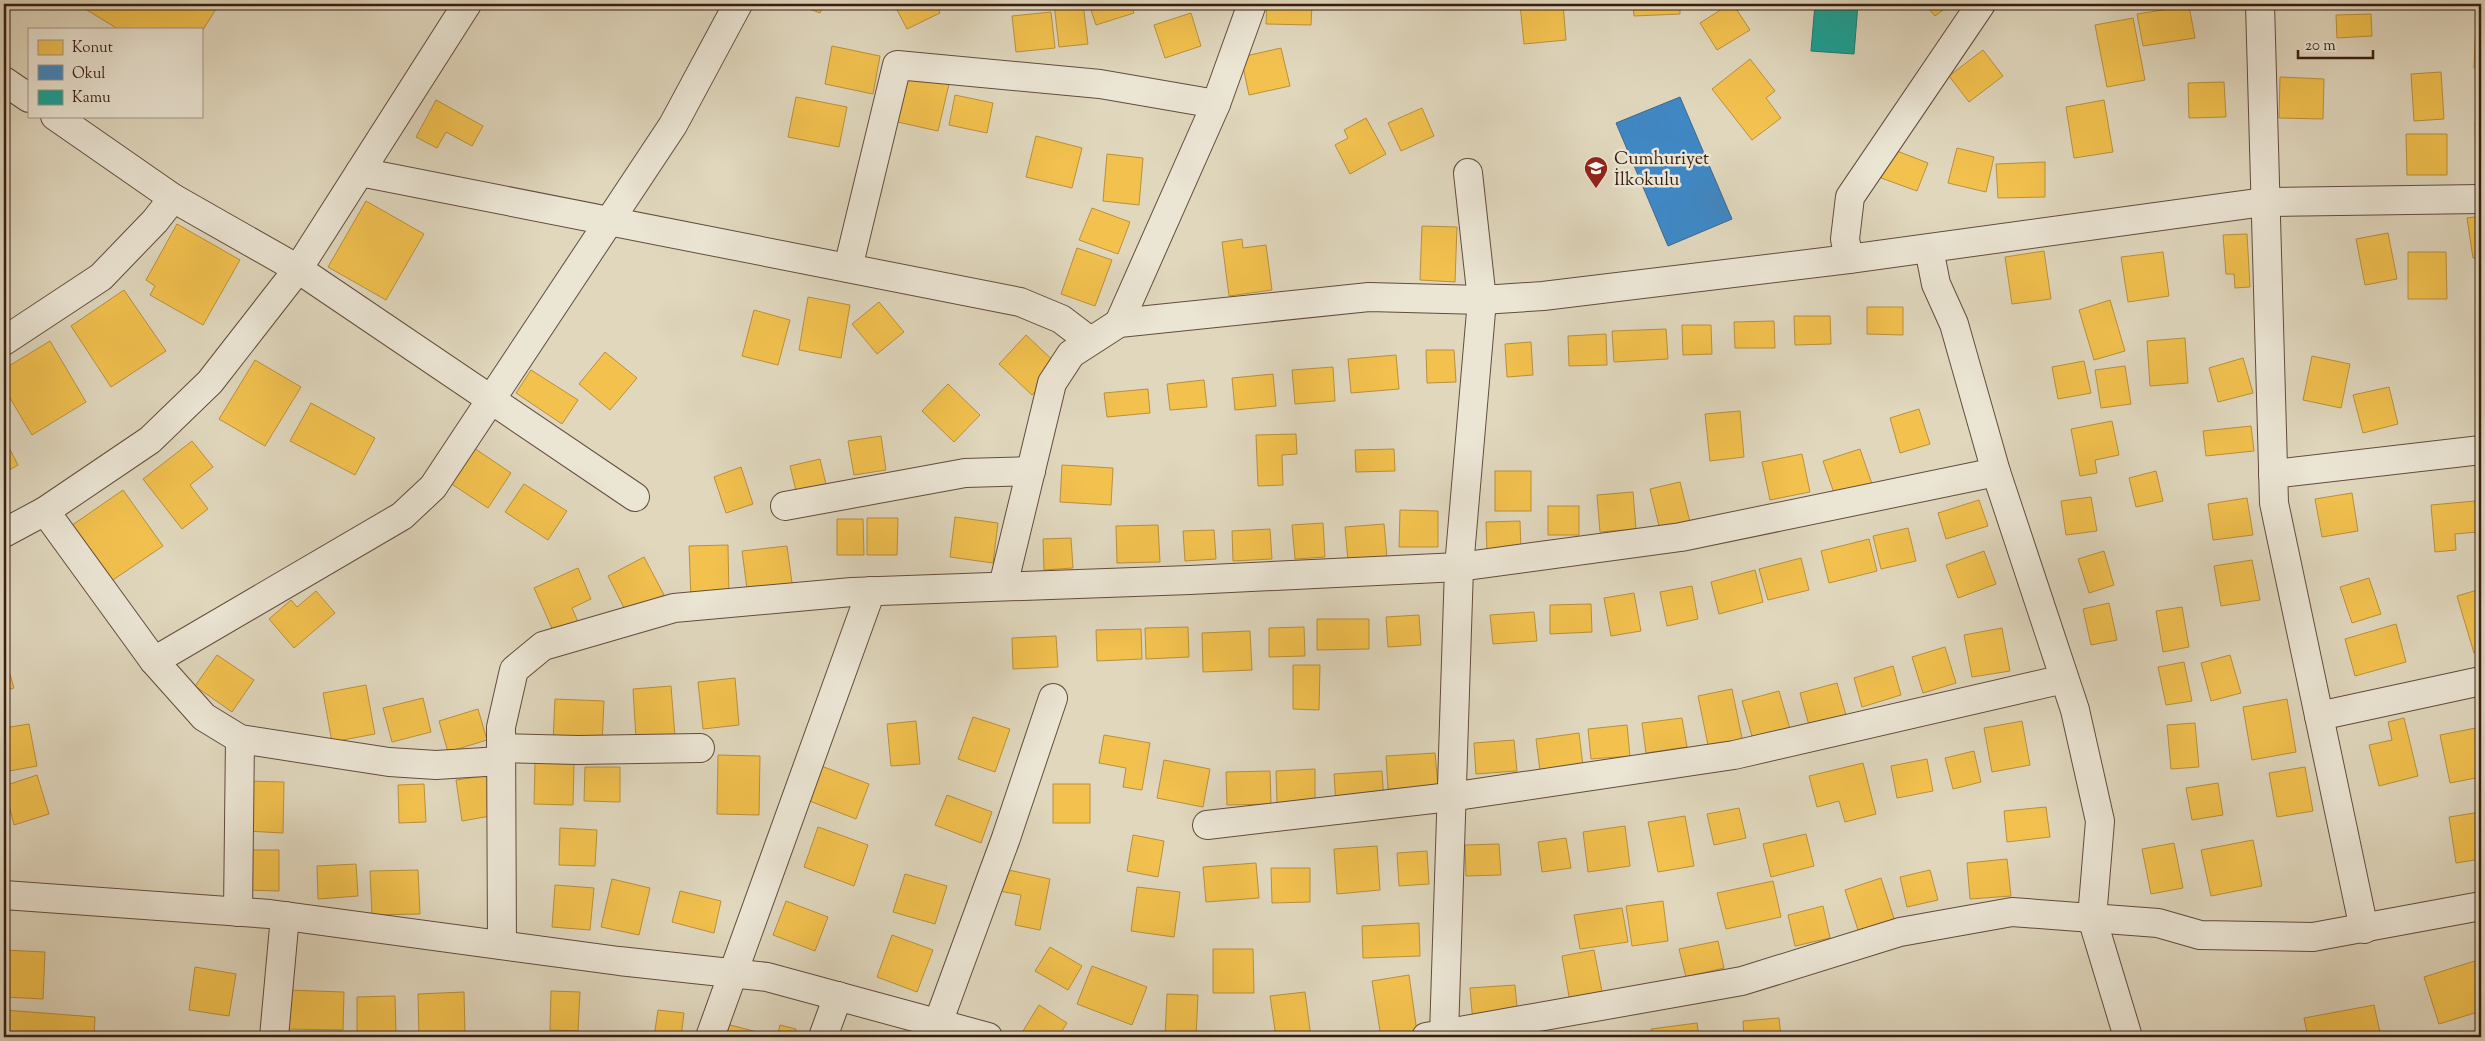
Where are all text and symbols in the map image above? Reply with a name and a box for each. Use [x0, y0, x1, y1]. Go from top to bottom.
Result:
legend [28, 28, 202, 118]
scale bar [2298, 28, 2372, 60]
text: 20 m [2305, 36, 2336, 57]
text: Konut [72, 38, 113, 59]
text: Okul [72, 64, 106, 85]
text: Kamu [72, 88, 111, 109]
place label: Cumhuriyet İlkokulu [1614, 147, 1709, 194]
school or university icon: Cumhuriyet İlkokulu [1583, 155, 1609, 189]

